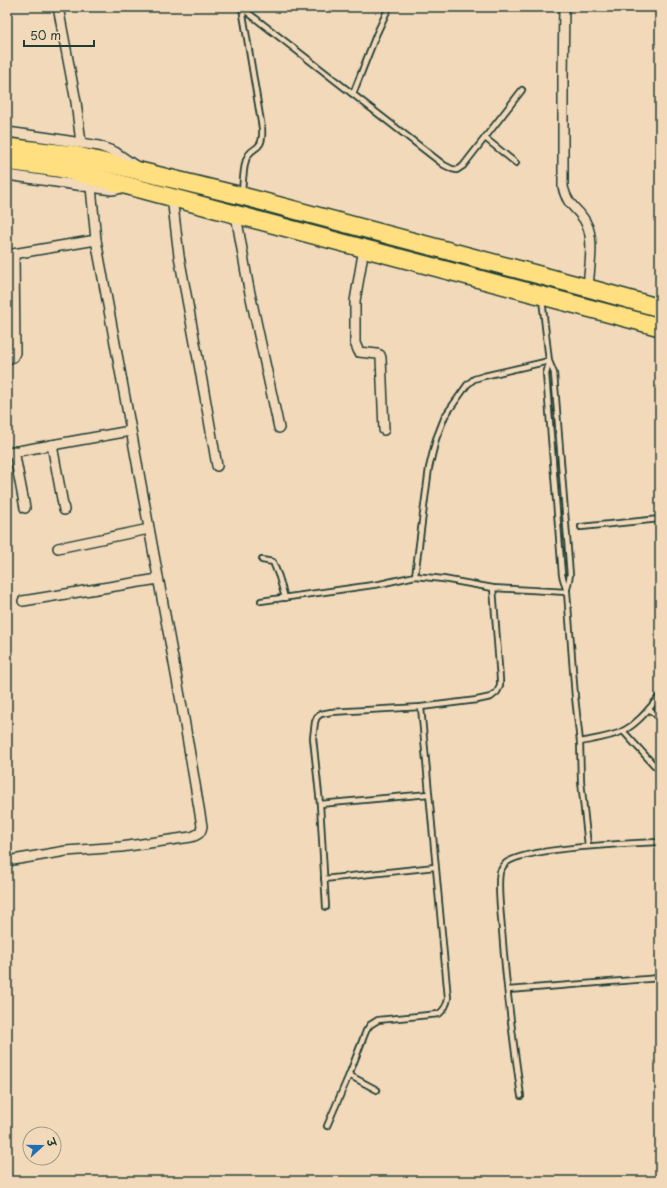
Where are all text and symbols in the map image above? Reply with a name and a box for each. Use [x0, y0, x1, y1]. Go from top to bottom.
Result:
scale bar [24, 22, 94, 48]
text: 50 m [30, 26, 61, 44]
north arrow [22, 1126, 62, 1166]
text: उ [42, 1135, 62, 1150]

